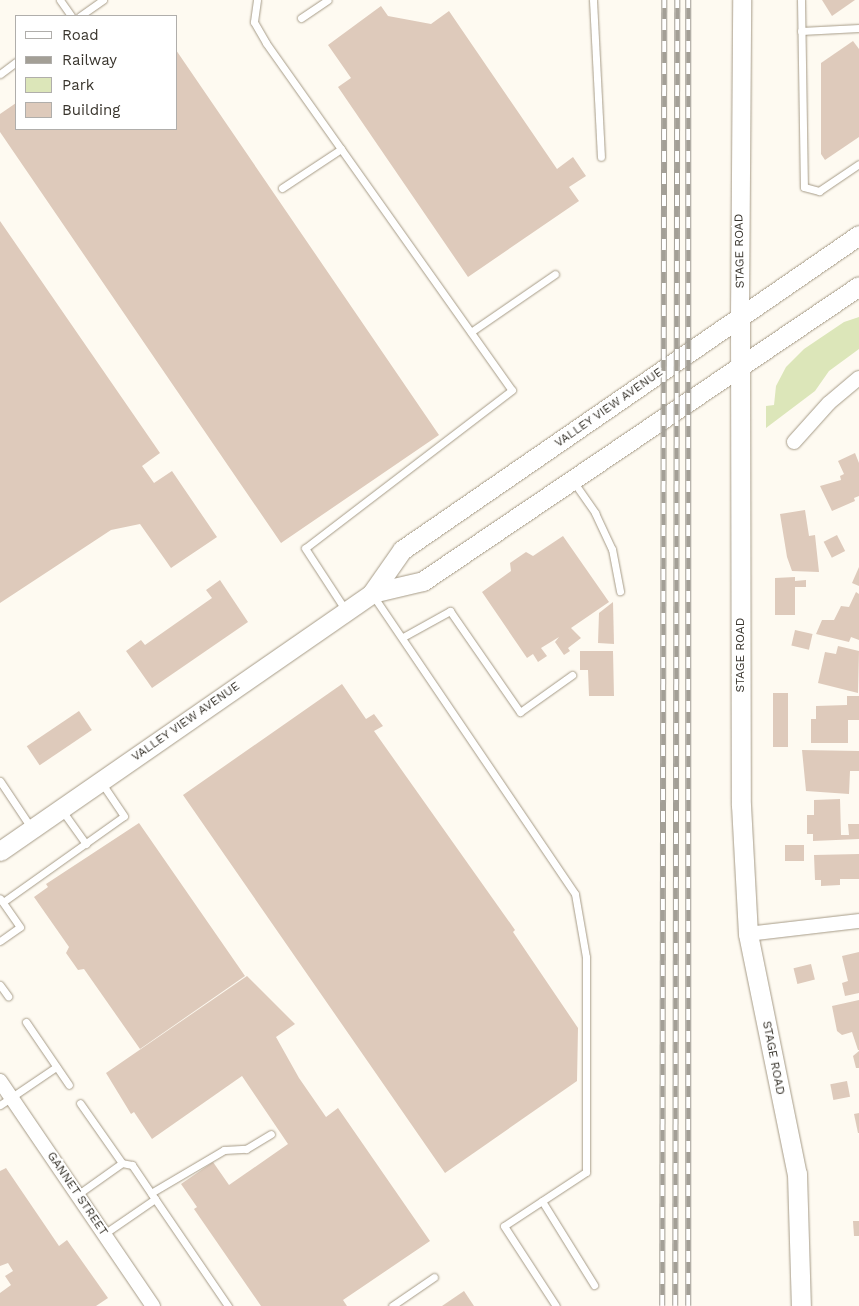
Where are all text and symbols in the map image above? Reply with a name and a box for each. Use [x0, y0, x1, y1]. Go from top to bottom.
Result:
legend [15, 15, 178, 130]
text: Road [62, 26, 99, 44]
text: Railway [62, 51, 117, 69]
text: Park [62, 76, 94, 94]
text: Building [62, 101, 120, 119]
street label: STAGE ROAD [732, 213, 748, 289]
street label: VALLEY VIEW AVENUE [552, 365, 666, 451]
street label: STAGE ROAD [734, 618, 748, 692]
street label: VALLEY VIEW AVENUE [129, 679, 243, 765]
street label: STAGE ROAD [759, 1020, 787, 1096]
street label: GANNET STREET [44, 1149, 110, 1239]

